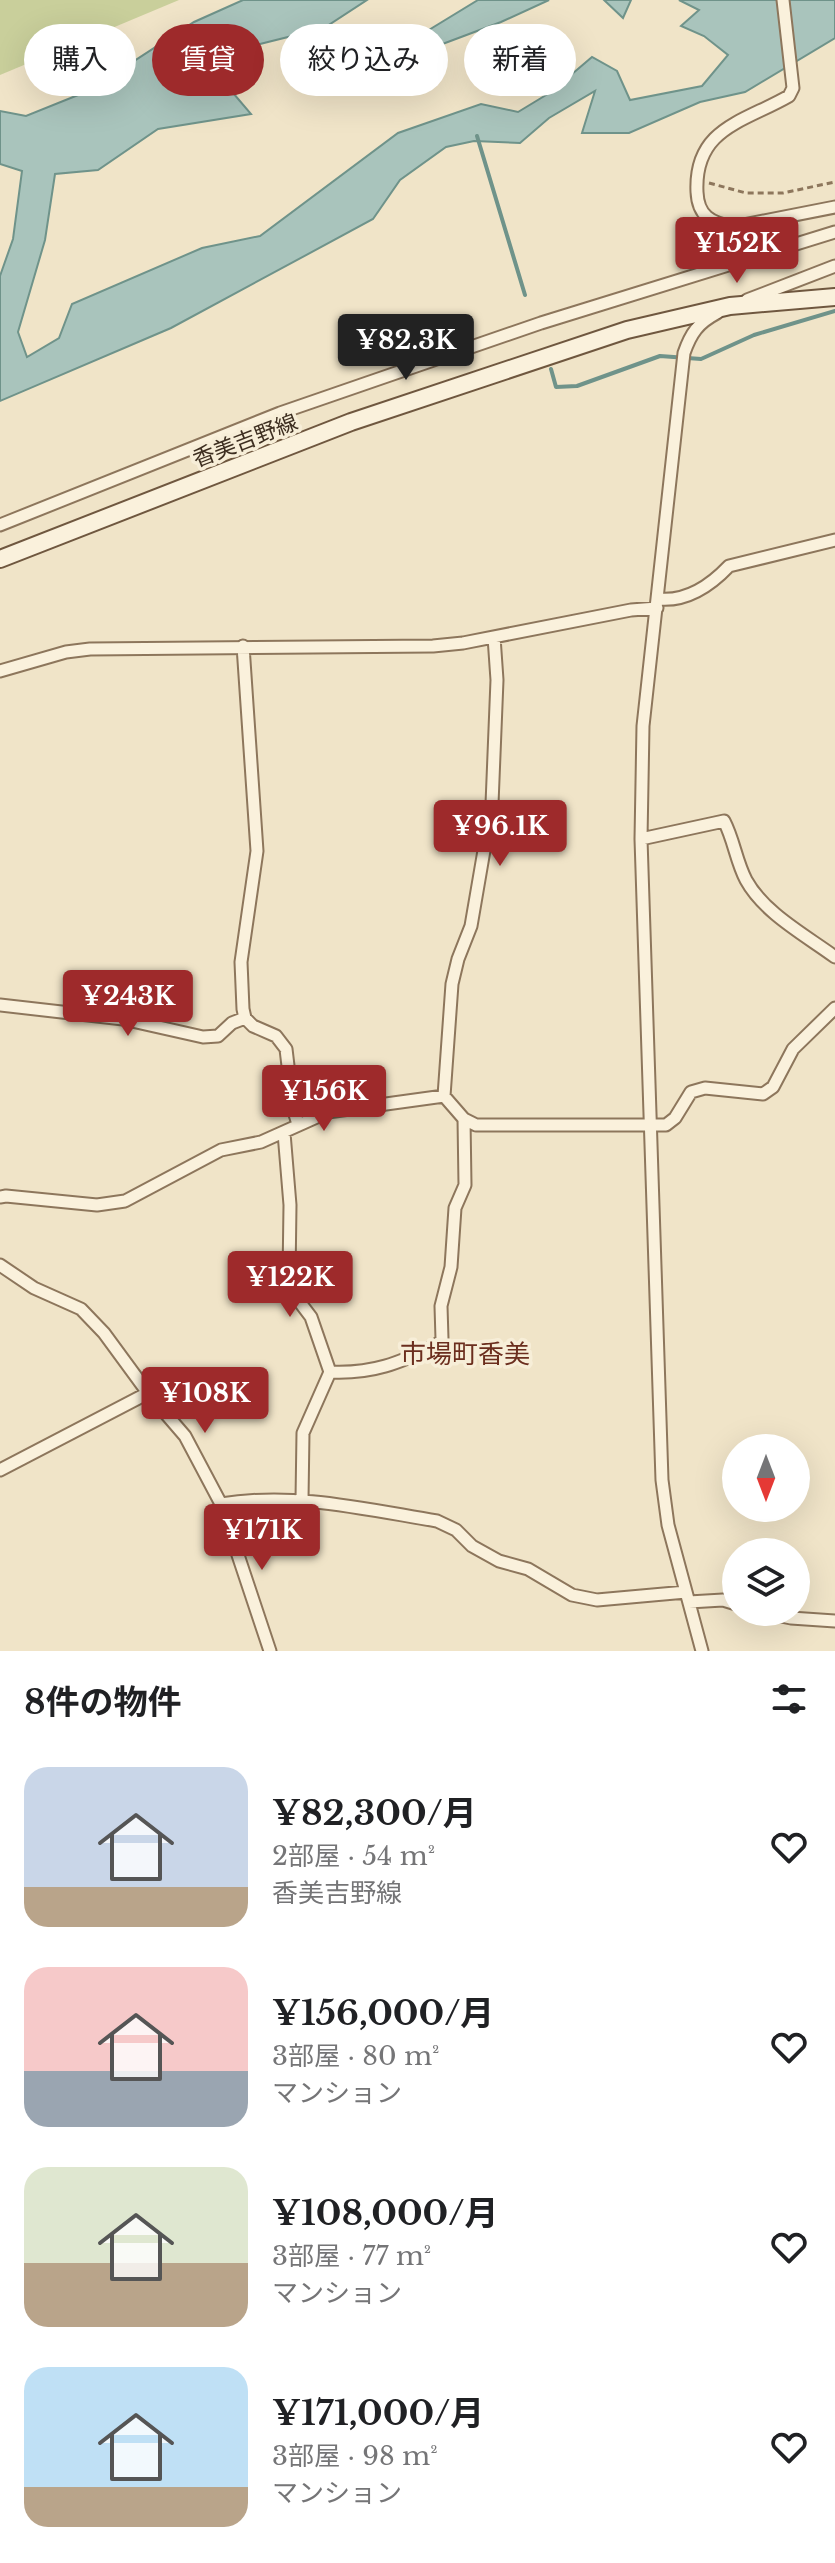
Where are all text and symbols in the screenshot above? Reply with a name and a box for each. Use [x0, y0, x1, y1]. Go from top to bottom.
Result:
chip: 購入 [24, 24, 136, 96]
chip: 賃貸 [152, 24, 264, 96]
chip: 絞り込み [280, 24, 448, 96]
chip: 新着 [464, 24, 576, 96]
pin: ¥152K [681, 217, 793, 285]
text: ¥152K [693, 227, 781, 259]
pin: ¥82.3K [341, 314, 471, 382]
text: ¥82.3K [356, 324, 456, 356]
street label: 香美吉野線 [189, 408, 301, 473]
pin: ¥96.1K [435, 800, 565, 868]
text: ¥96.1K [452, 810, 548, 842]
pin: ¥243K [72, 970, 184, 1038]
text: ¥243K [81, 980, 175, 1012]
pin: ¥156K [268, 1065, 380, 1133]
text: ¥156K [280, 1075, 368, 1107]
pin: ¥122K [234, 1251, 346, 1319]
text: ¥122K [246, 1261, 334, 1293]
district label: 市場町香美 [400, 1338, 530, 1370]
pin: ¥108K [149, 1367, 261, 1435]
text: ¥108K [160, 1377, 250, 1409]
north arrow [722, 1434, 810, 1522]
map controls [722, 1434, 810, 1626]
pin: ¥171K [206, 1504, 318, 1572]
text: ¥171K [222, 1514, 302, 1546]
button: layers [722, 1538, 810, 1626]
icon: filters [767, 1677, 811, 1721]
text: 8件の物件 [24, 1681, 182, 1723]
text: ¥82,300/月 [272, 1792, 477, 1834]
icon: home [88, 1799, 184, 1895]
icon: heart [767, 1825, 811, 1869]
text: 2部屋 · 54 m² [272, 1840, 435, 1872]
text: 香美吉野線 [272, 1877, 402, 1909]
text: ¥156,000/月 [272, 1992, 494, 2034]
icon: home [88, 1999, 184, 2095]
icon: heart [767, 2025, 811, 2069]
text: 3部屋 · 80 m² [272, 2040, 439, 2072]
text: マンション [272, 2077, 402, 2109]
text: ¥108,000/月 [272, 2192, 498, 2234]
icon: home [88, 2199, 184, 2295]
icon: heart [767, 2225, 811, 2269]
text: 3部屋 · 77 m² [272, 2240, 431, 2272]
text: マンション [272, 2277, 402, 2309]
text: ¥171,000/月 [272, 2392, 484, 2434]
icon: home [88, 2399, 184, 2495]
icon: heart [767, 2425, 811, 2469]
text: 3部屋 · 98 m² [272, 2440, 438, 2472]
text: マンション [272, 2477, 402, 2509]

